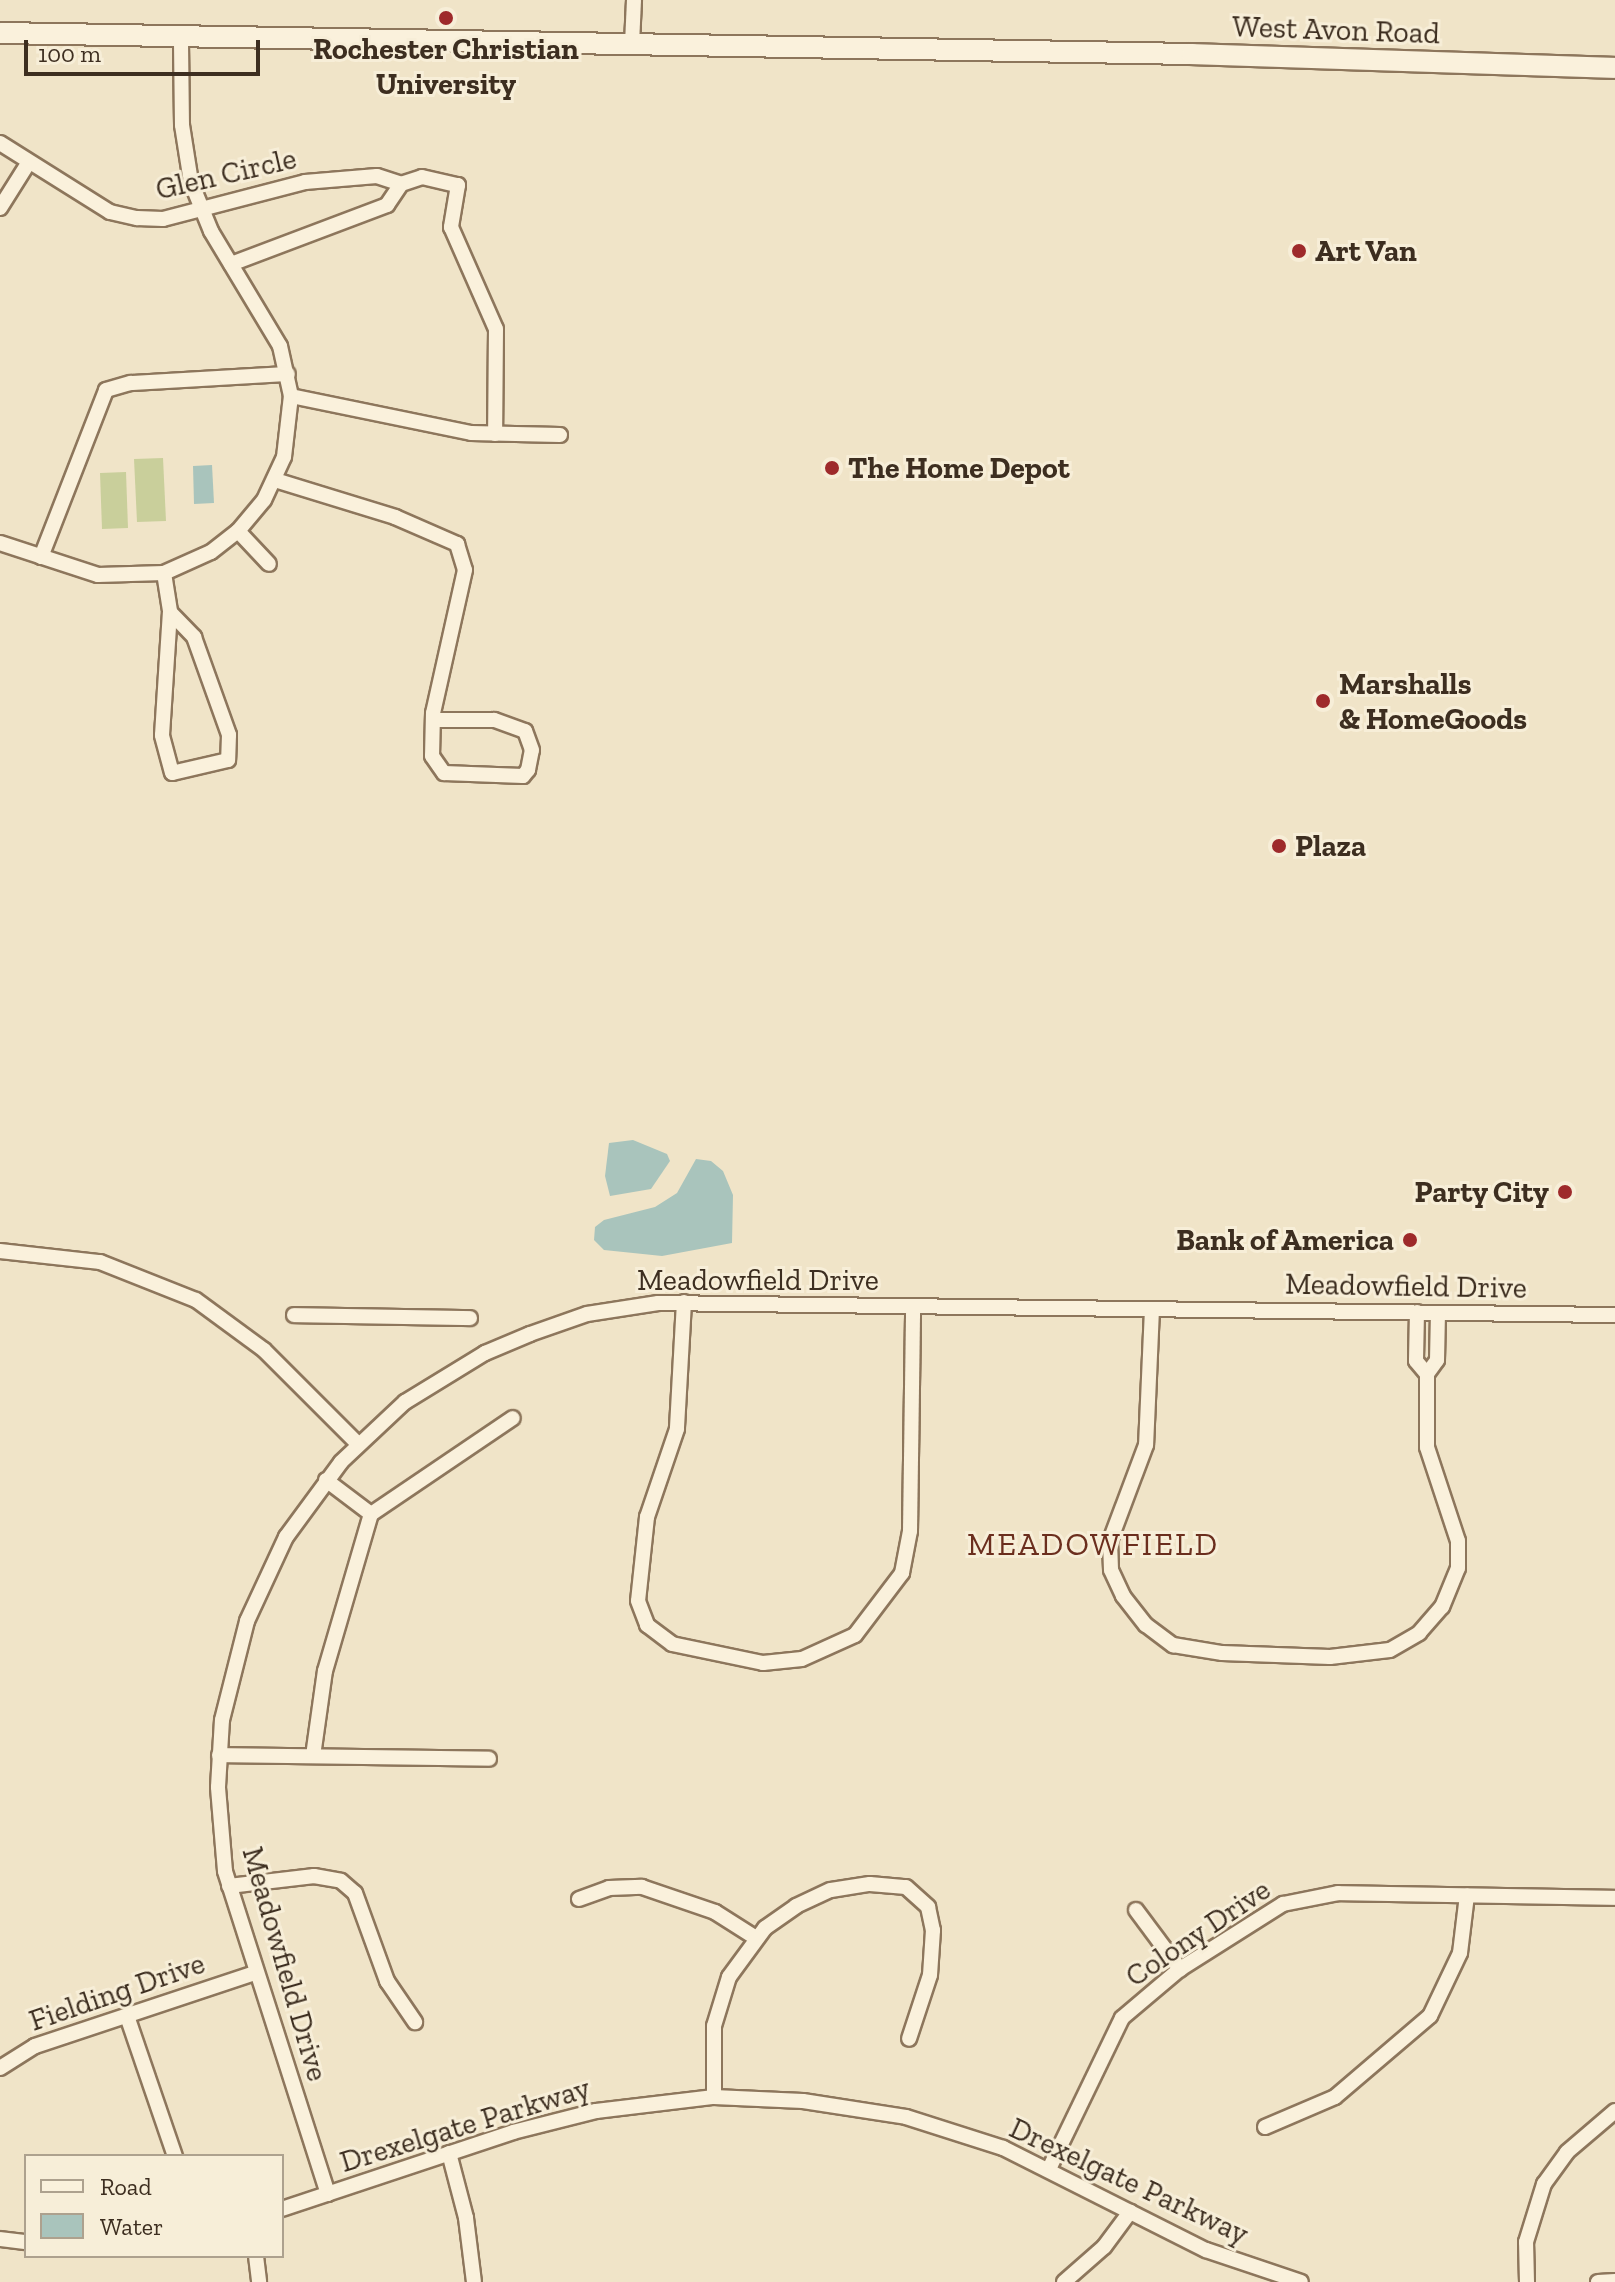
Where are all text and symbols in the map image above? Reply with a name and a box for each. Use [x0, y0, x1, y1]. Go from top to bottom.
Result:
street label: West Avon Road [1231, 8, 1441, 52]
marker: Rochester Christian University [437, 9, 455, 27]
scale bar [28, 24, 264, 74]
place label: Rochester Christian University [313, 31, 579, 102]
text: 100 m [38, 39, 101, 68]
street label: Glen Circle [152, 140, 300, 208]
place label: Art Van [1315, 233, 1418, 269]
marker: Art Van [1290, 242, 1308, 260]
place label: The Home Depot [848, 450, 1070, 486]
marker: The Home Depot [823, 459, 841, 477]
place label: Marshalls & HomeGoods [1339, 666, 1527, 736]
marker: Marshalls & HomeGoods [1314, 692, 1332, 710]
place label: Plaza [1295, 828, 1366, 864]
marker: Plaza [1270, 837, 1288, 855]
place label: Party City [1414, 1174, 1549, 1210]
marker: Party City [1556, 1183, 1574, 1201]
place label: Bank of America [1176, 1222, 1394, 1258]
marker: Bank of America [1401, 1231, 1419, 1249]
street label: Meadowfield Drive [637, 1262, 879, 1298]
street label: Meadowfield Drive [1285, 1266, 1527, 1306]
district label: MEADOWFIELD [967, 1525, 1219, 1563]
street label: Meadowfield Drive [234, 1843, 336, 2085]
street label: Colony Drive [1119, 1871, 1277, 1995]
street label: Fielding Drive [25, 1945, 209, 2039]
street label: Drexelgate Parkway [336, 2070, 594, 2180]
street label: Drexelgate Parkway [1004, 2110, 1254, 2252]
legend [24, 2154, 284, 2258]
text: Road [100, 2172, 152, 2201]
text: Water [100, 2212, 163, 2241]

